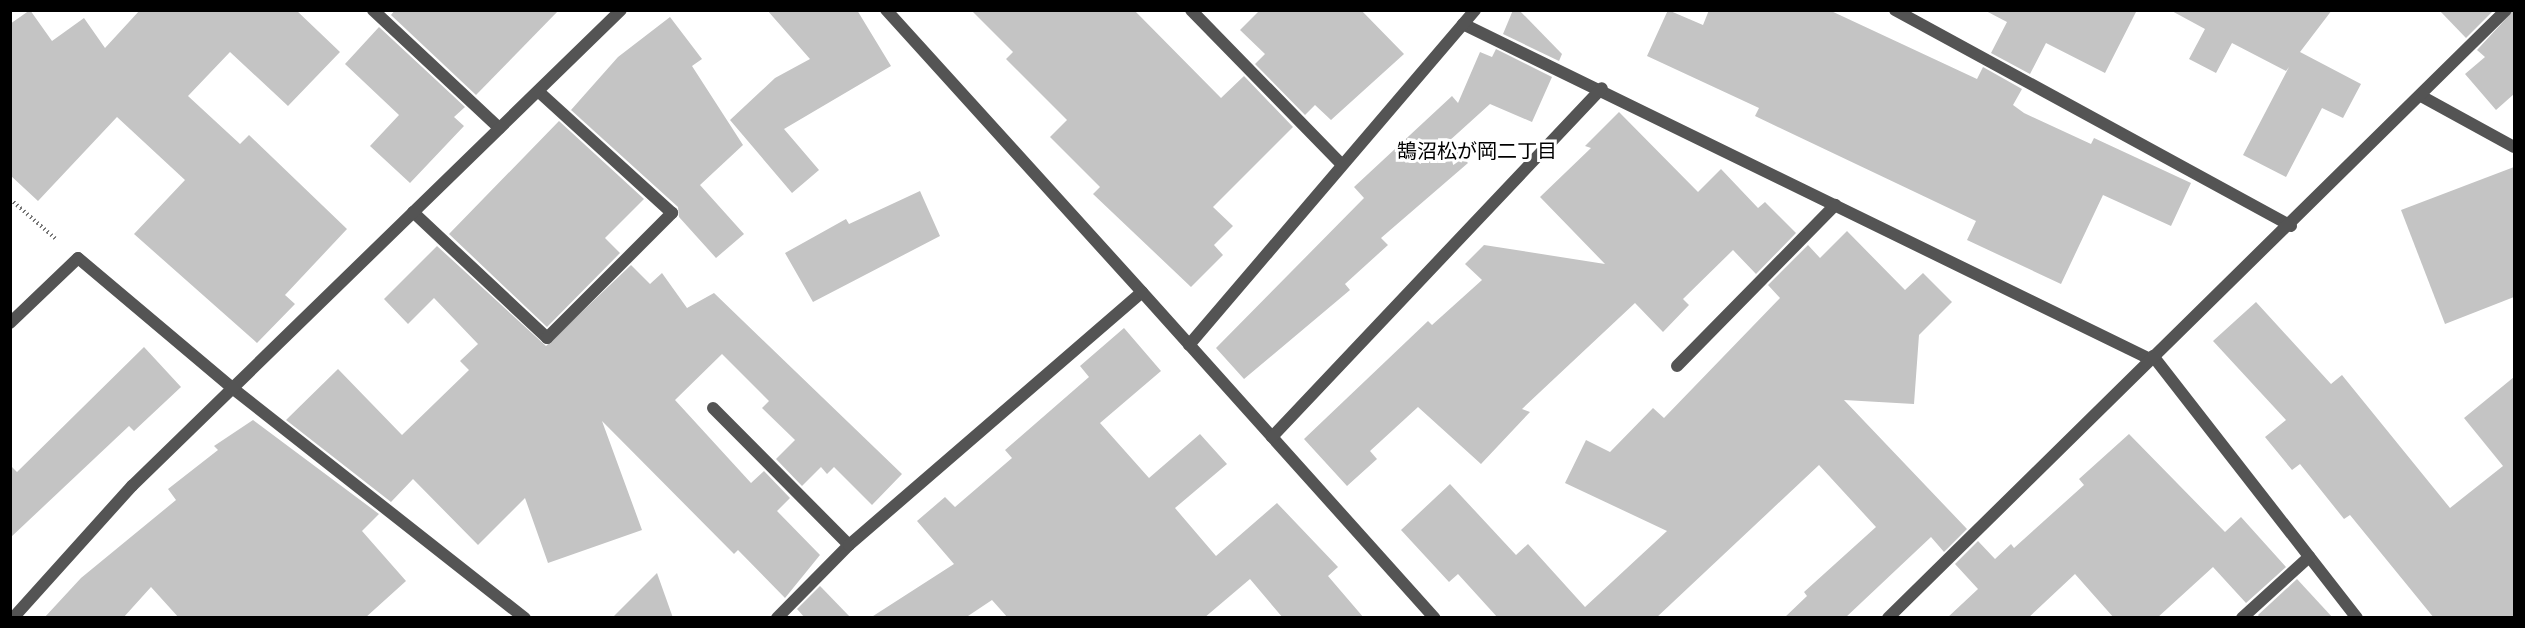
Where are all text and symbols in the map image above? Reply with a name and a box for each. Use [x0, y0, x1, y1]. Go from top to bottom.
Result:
district label: 鵠沼松が岡二丁目 [1397, 138, 1557, 162]

